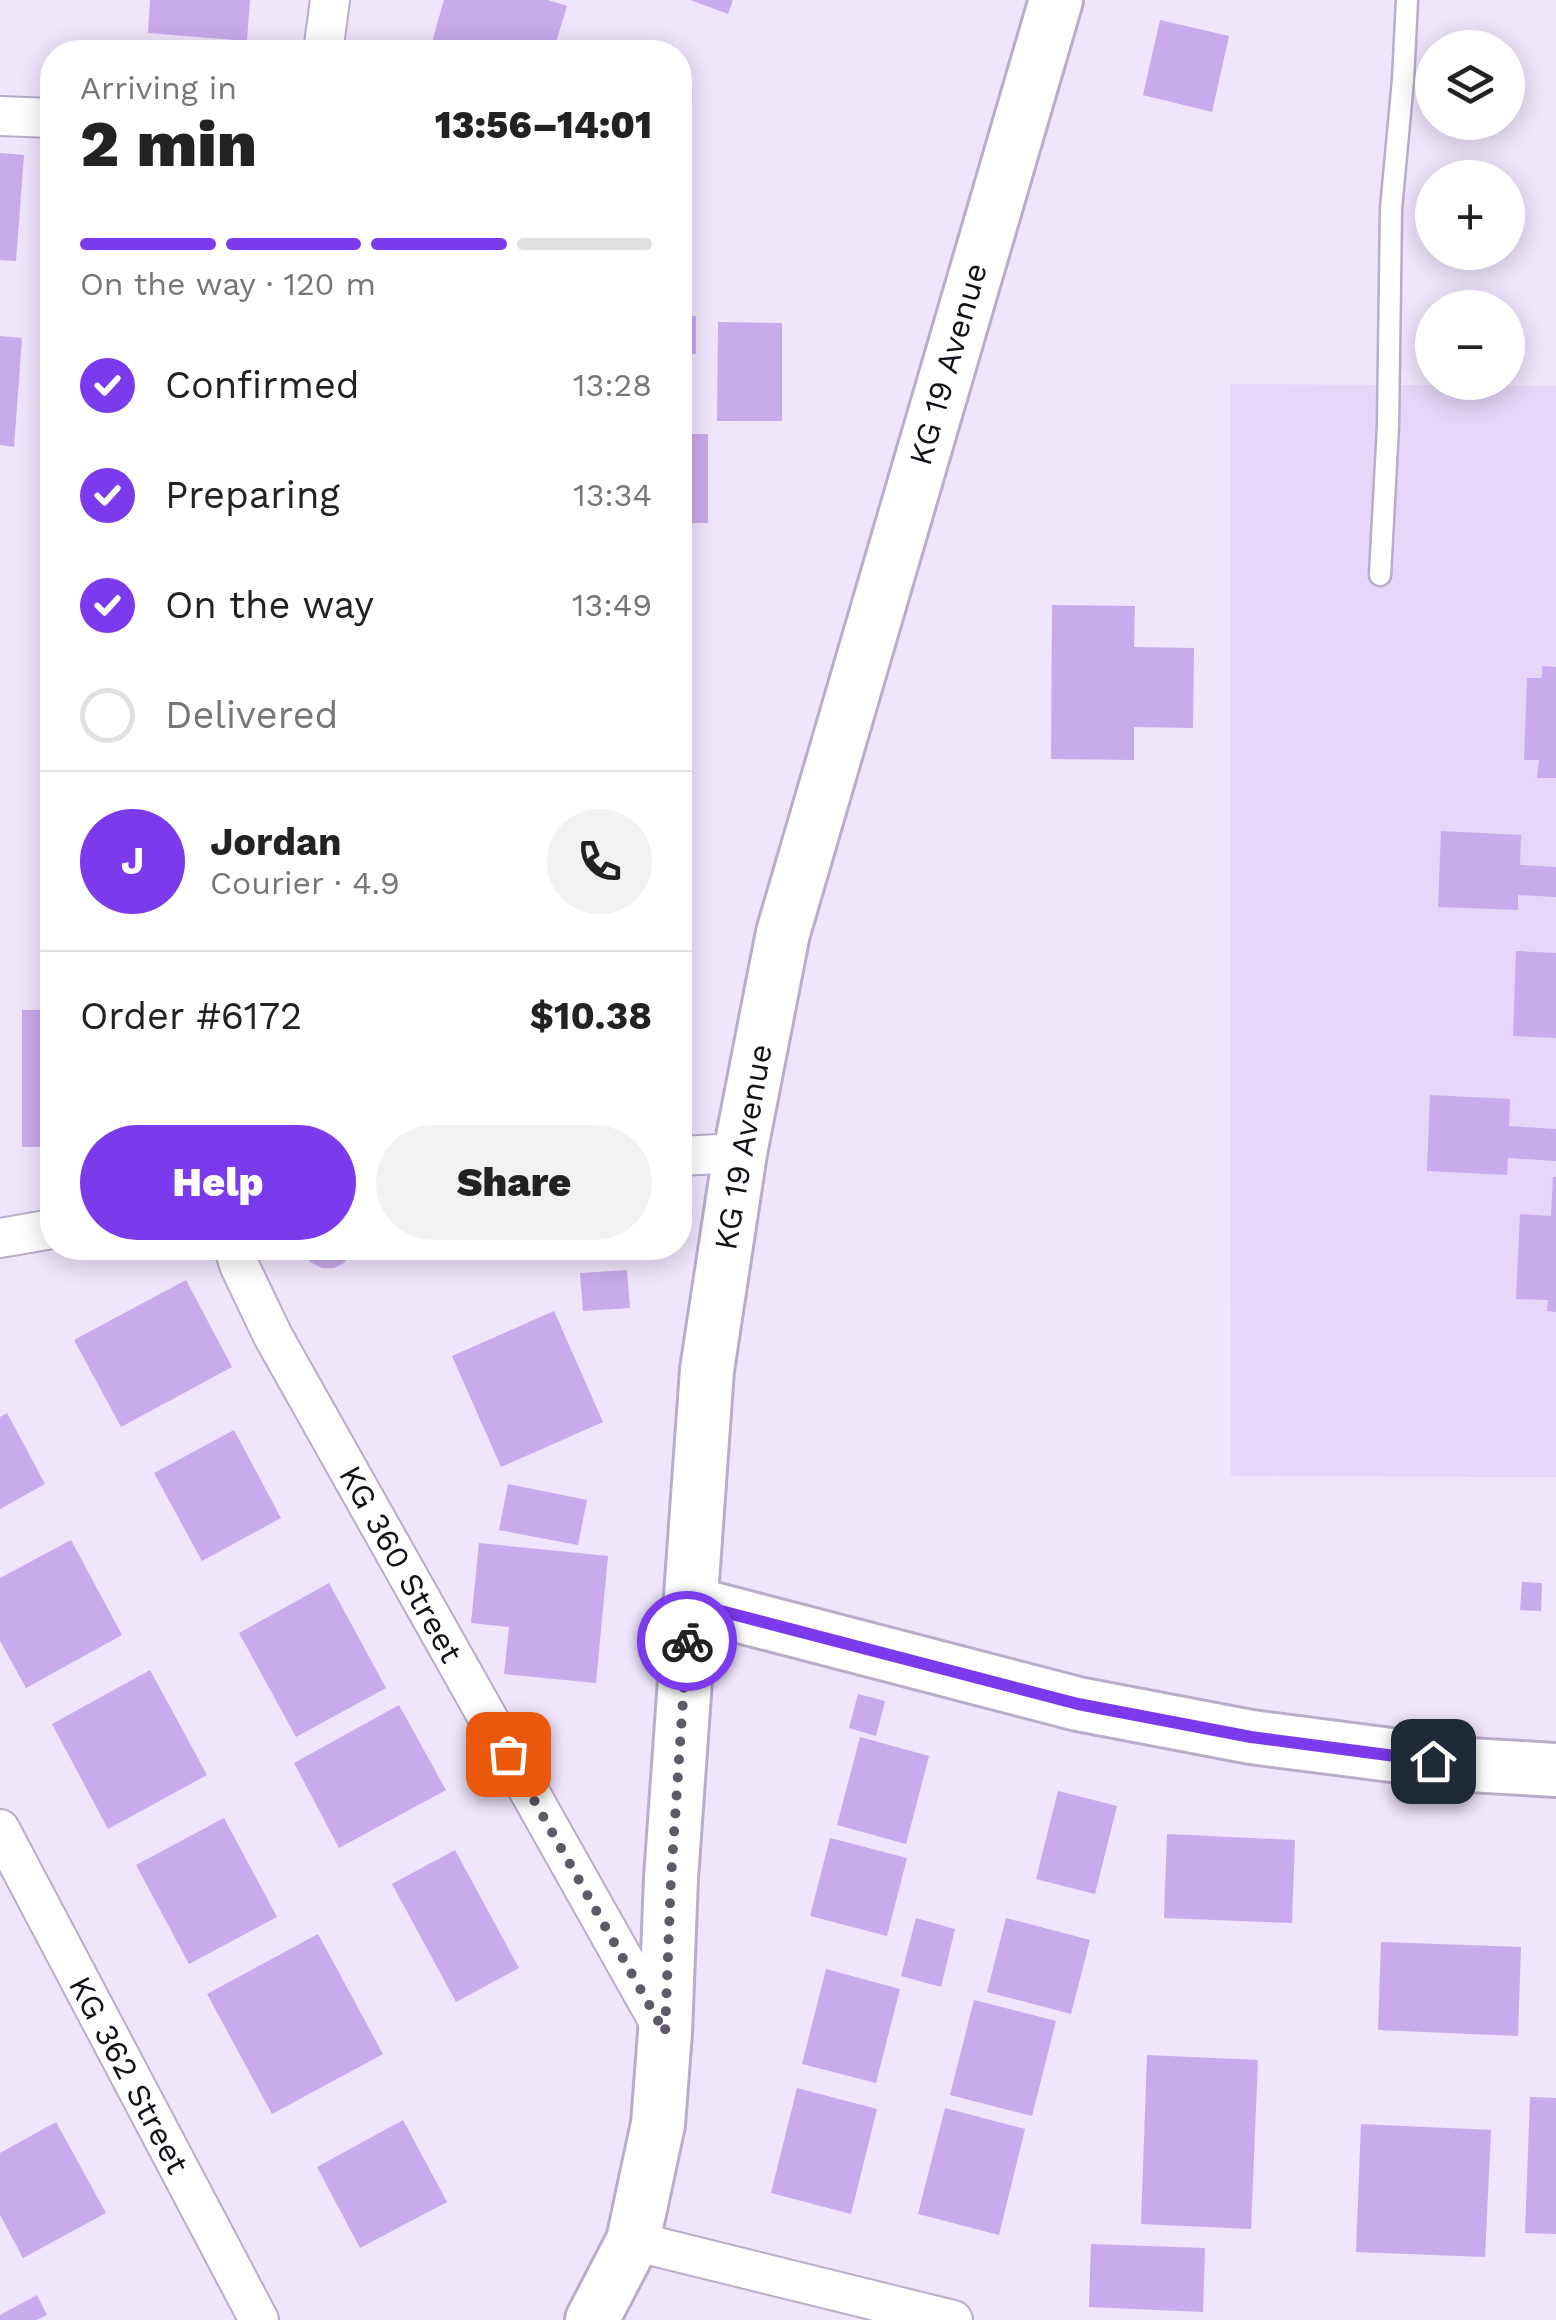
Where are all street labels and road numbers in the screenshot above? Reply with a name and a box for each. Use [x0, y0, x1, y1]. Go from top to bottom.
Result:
street label: KG 19 Avenue [901, 259, 995, 469]
street label: KG 19 Avenue [706, 1041, 780, 1253]
street label: KG 360 Street [331, 1459, 471, 1669]
street label: KG 362 Street [61, 1970, 197, 2180]

